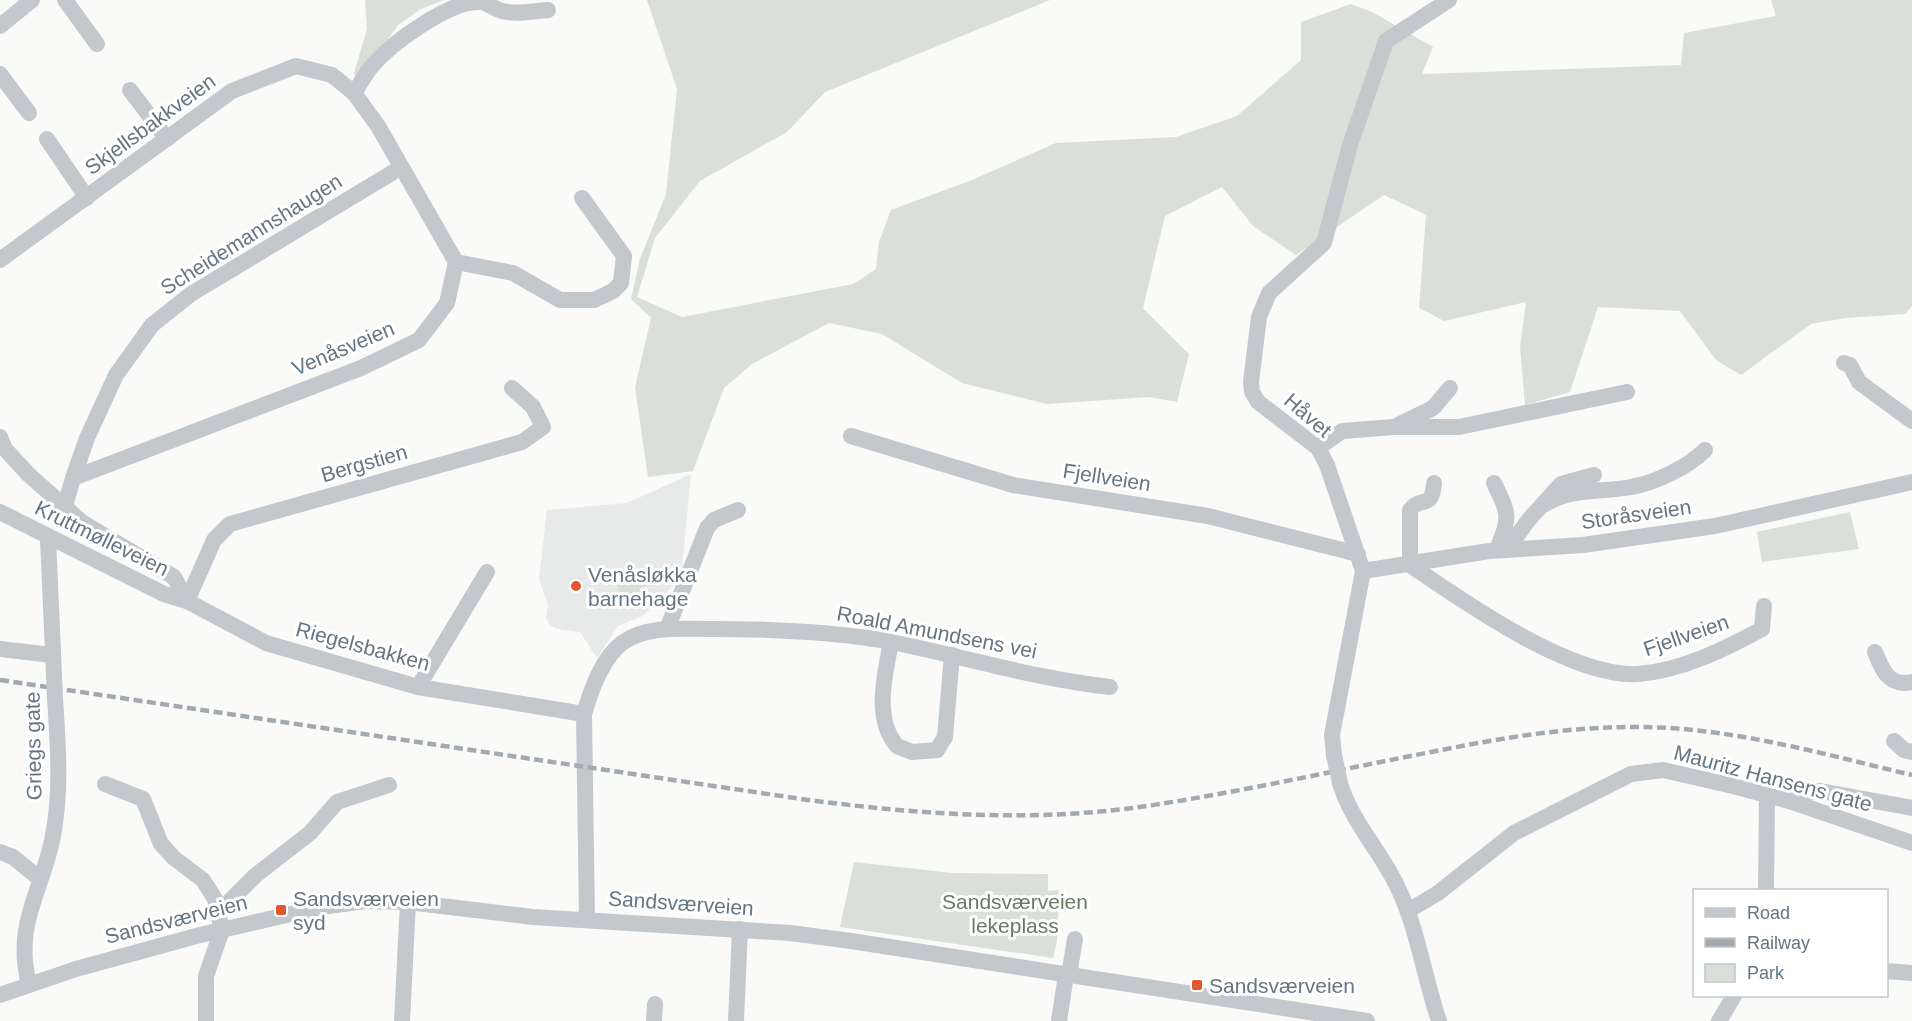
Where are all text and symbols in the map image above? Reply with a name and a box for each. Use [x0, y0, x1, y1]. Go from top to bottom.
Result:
street label: Skjellsbakkveien [80, 69, 220, 179]
street label: Scheidemannshaugen [156, 169, 346, 299]
street label: Venåsveien [289, 316, 397, 380]
street label: Håvet [1280, 388, 1336, 442]
street label: Bergstien [318, 440, 410, 486]
street label: Fjellveien [1061, 459, 1153, 495]
street label: Storåsveien [1579, 495, 1693, 533]
street label: Kruttmølleveien [31, 496, 173, 580]
place label: Venåsløkka barnehage [588, 563, 697, 610]
marker: Venåsløkka barnehage [569, 579, 583, 593]
street label: Roald Amundsens vei [835, 601, 1039, 663]
street label: Fjellveien [1640, 610, 1732, 660]
street label: Riegelsbakken [293, 617, 433, 675]
street label: Griegs gate [21, 692, 45, 800]
street label: Mauritz Hansens gate [1671, 740, 1875, 816]
street label: Sandsværveien [607, 886, 755, 920]
place label: Sandsværveien syd [293, 887, 439, 934]
legend [1693, 889, 1888, 997]
street label: Sandsværveien [102, 890, 250, 948]
park label: Sandsværveien lekeplass [942, 890, 1088, 937]
marker: Sandsværveien syd [274, 903, 288, 917]
text: Road [1747, 903, 1790, 923]
text: Railway [1747, 933, 1810, 953]
text: Park [1747, 963, 1785, 983]
place label: Sandsværveien [1209, 974, 1355, 997]
marker: Sandsværveien [1190, 978, 1204, 992]

